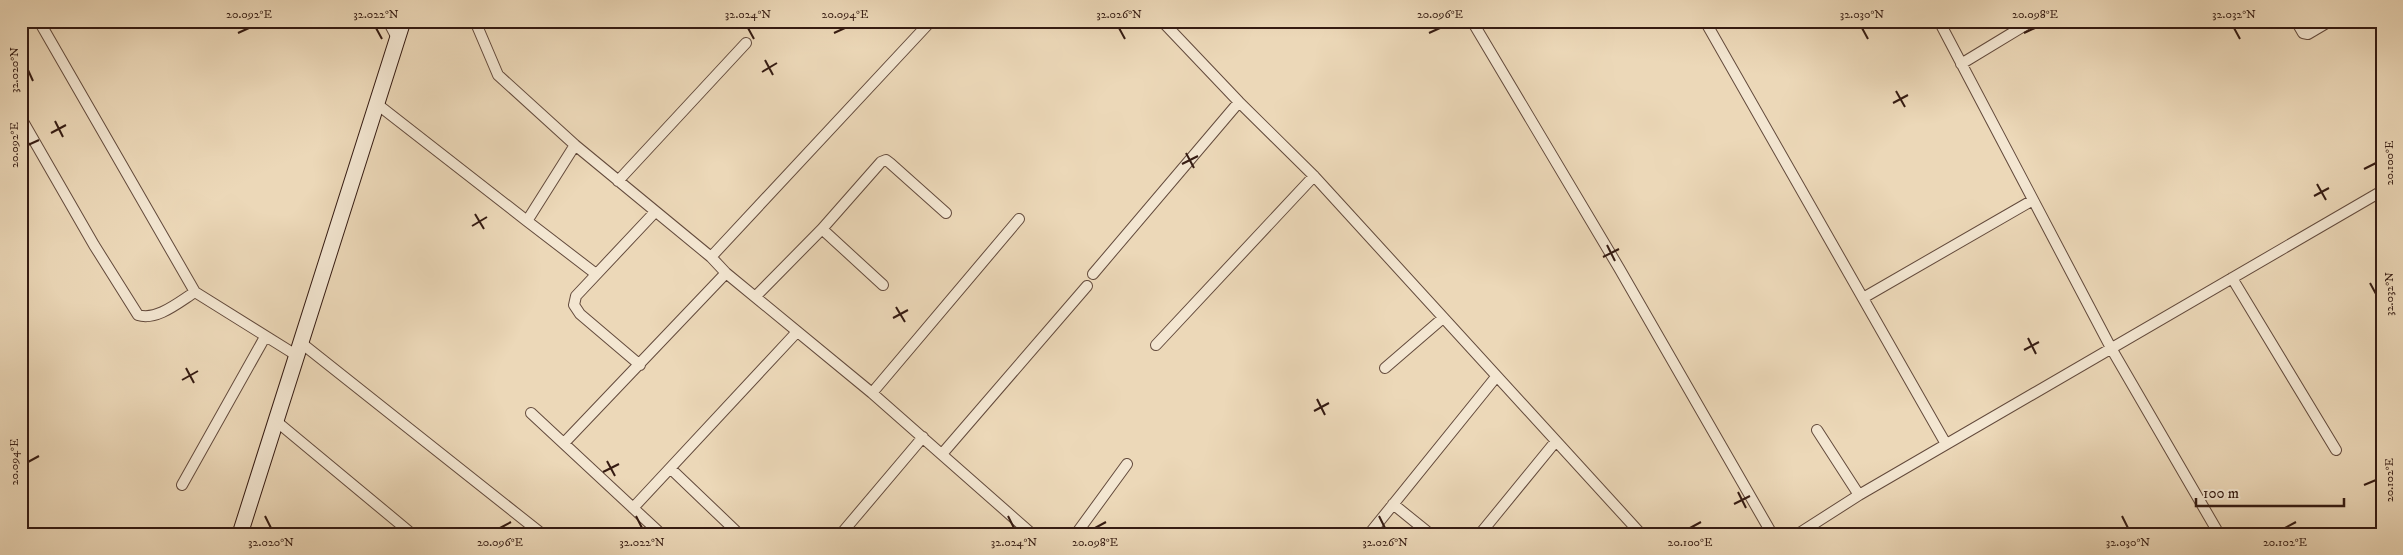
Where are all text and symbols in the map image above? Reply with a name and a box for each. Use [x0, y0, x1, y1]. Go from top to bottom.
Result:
text: 20.092°E [226, 7, 272, 22]
text: 32.022°N [353, 7, 399, 22]
text: 32.024°N [725, 7, 771, 22]
text: 20.094°E [822, 7, 869, 22]
text: 32.026°N [1096, 7, 1142, 22]
text: 20.096°E [1417, 7, 1464, 22]
text: 32.030°N [1840, 7, 1884, 22]
text: 20.098°E [2012, 7, 2058, 22]
text: 32.032°N [2212, 7, 2256, 22]
text: 32.020°N [7, 47, 22, 93]
text: 20.092°E [7, 122, 22, 168]
text: 20.100°E [2382, 140, 2397, 185]
text: 32.032°N [2382, 272, 2397, 316]
text: 20.094°E [7, 438, 22, 485]
text: 20.102°E [2382, 457, 2397, 502]
scale bar [2196, 475, 2343, 507]
text: 100 m [2203, 484, 2239, 503]
text: 32.020°N [248, 535, 294, 550]
text: 20.096°E [477, 535, 524, 550]
text: 32.022°N [619, 535, 665, 550]
text: 32.024°N [991, 535, 1037, 550]
text: 20.098°E [1072, 535, 1118, 550]
text: 32.026°N [1362, 535, 1408, 550]
text: 20.100°E [1668, 535, 1713, 550]
text: 32.030°N [2106, 535, 2150, 550]
text: 20.102°E [2263, 535, 2308, 550]

